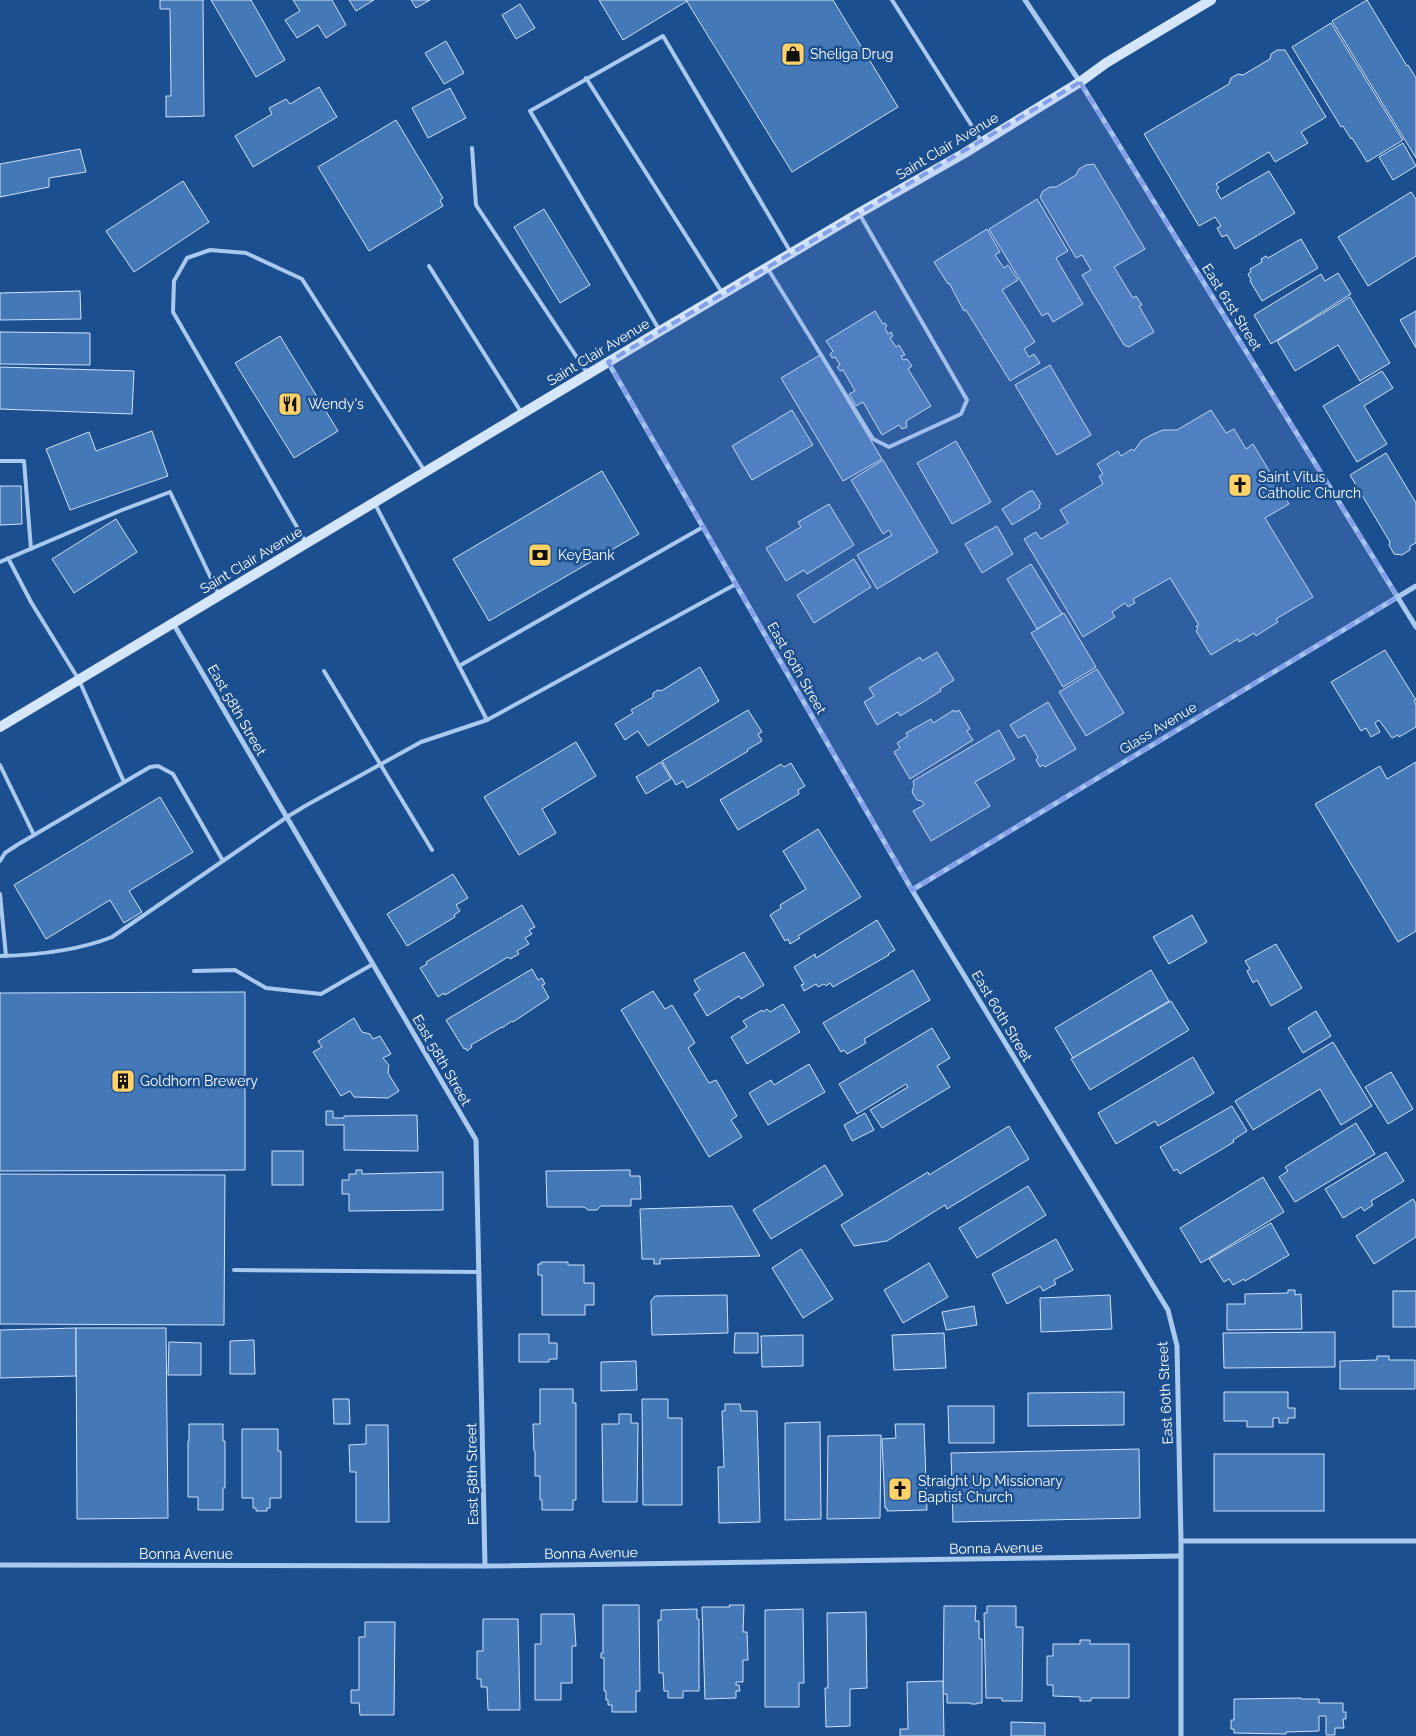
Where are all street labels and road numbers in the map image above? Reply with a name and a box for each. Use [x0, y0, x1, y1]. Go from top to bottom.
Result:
street label: Saint Clair Avenue [893, 109, 1001, 183]
street label: East 61st Street [1199, 261, 1265, 354]
street label: Saint Clair Avenue [544, 315, 652, 389]
street label: Saint Clair Avenue [197, 523, 305, 597]
street label: East 60th Street [764, 619, 830, 717]
street label: East 58th Street [204, 662, 270, 759]
street label: Glass Avenue [1116, 699, 1200, 757]
street label: East 60th Street [969, 968, 1036, 1065]
street label: East 58th Street [409, 1012, 475, 1109]
street label: East 60th Street [1154, 1341, 1176, 1445]
street label: East 58th Street [463, 1422, 481, 1525]
street label: Bonna Avenue [949, 1539, 1043, 1557]
street label: Bonna Avenue [544, 1544, 638, 1562]
street label: Bonna Avenue [139, 1546, 233, 1562]

